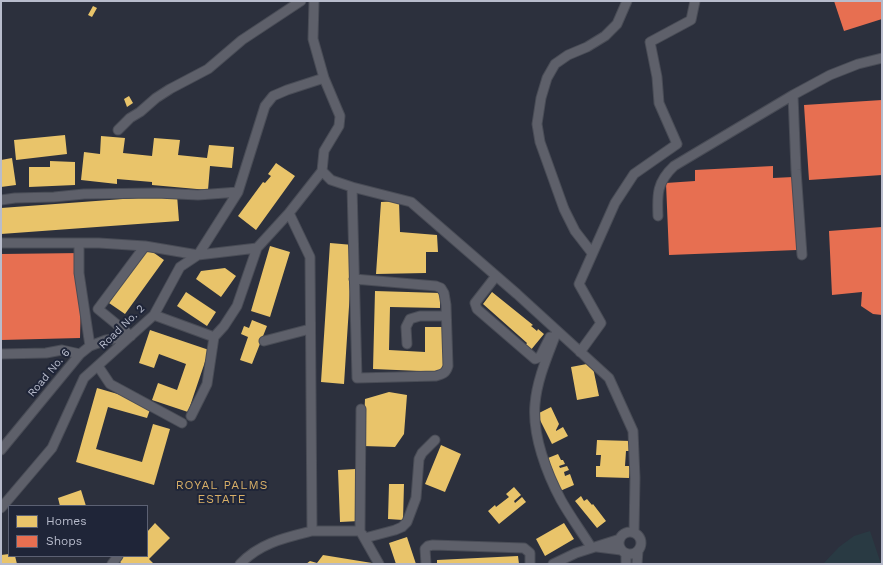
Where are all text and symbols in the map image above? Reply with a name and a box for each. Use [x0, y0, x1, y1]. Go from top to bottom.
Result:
street label: Road No. 2 [97, 302, 147, 352]
street label: Road No. 6 [25, 346, 73, 400]
district label: ROYAL PALMS ESTATE [176, 478, 268, 506]
legend [8, 505, 148, 557]
text: Homes [46, 514, 87, 528]
text: Shops [46, 534, 82, 548]

